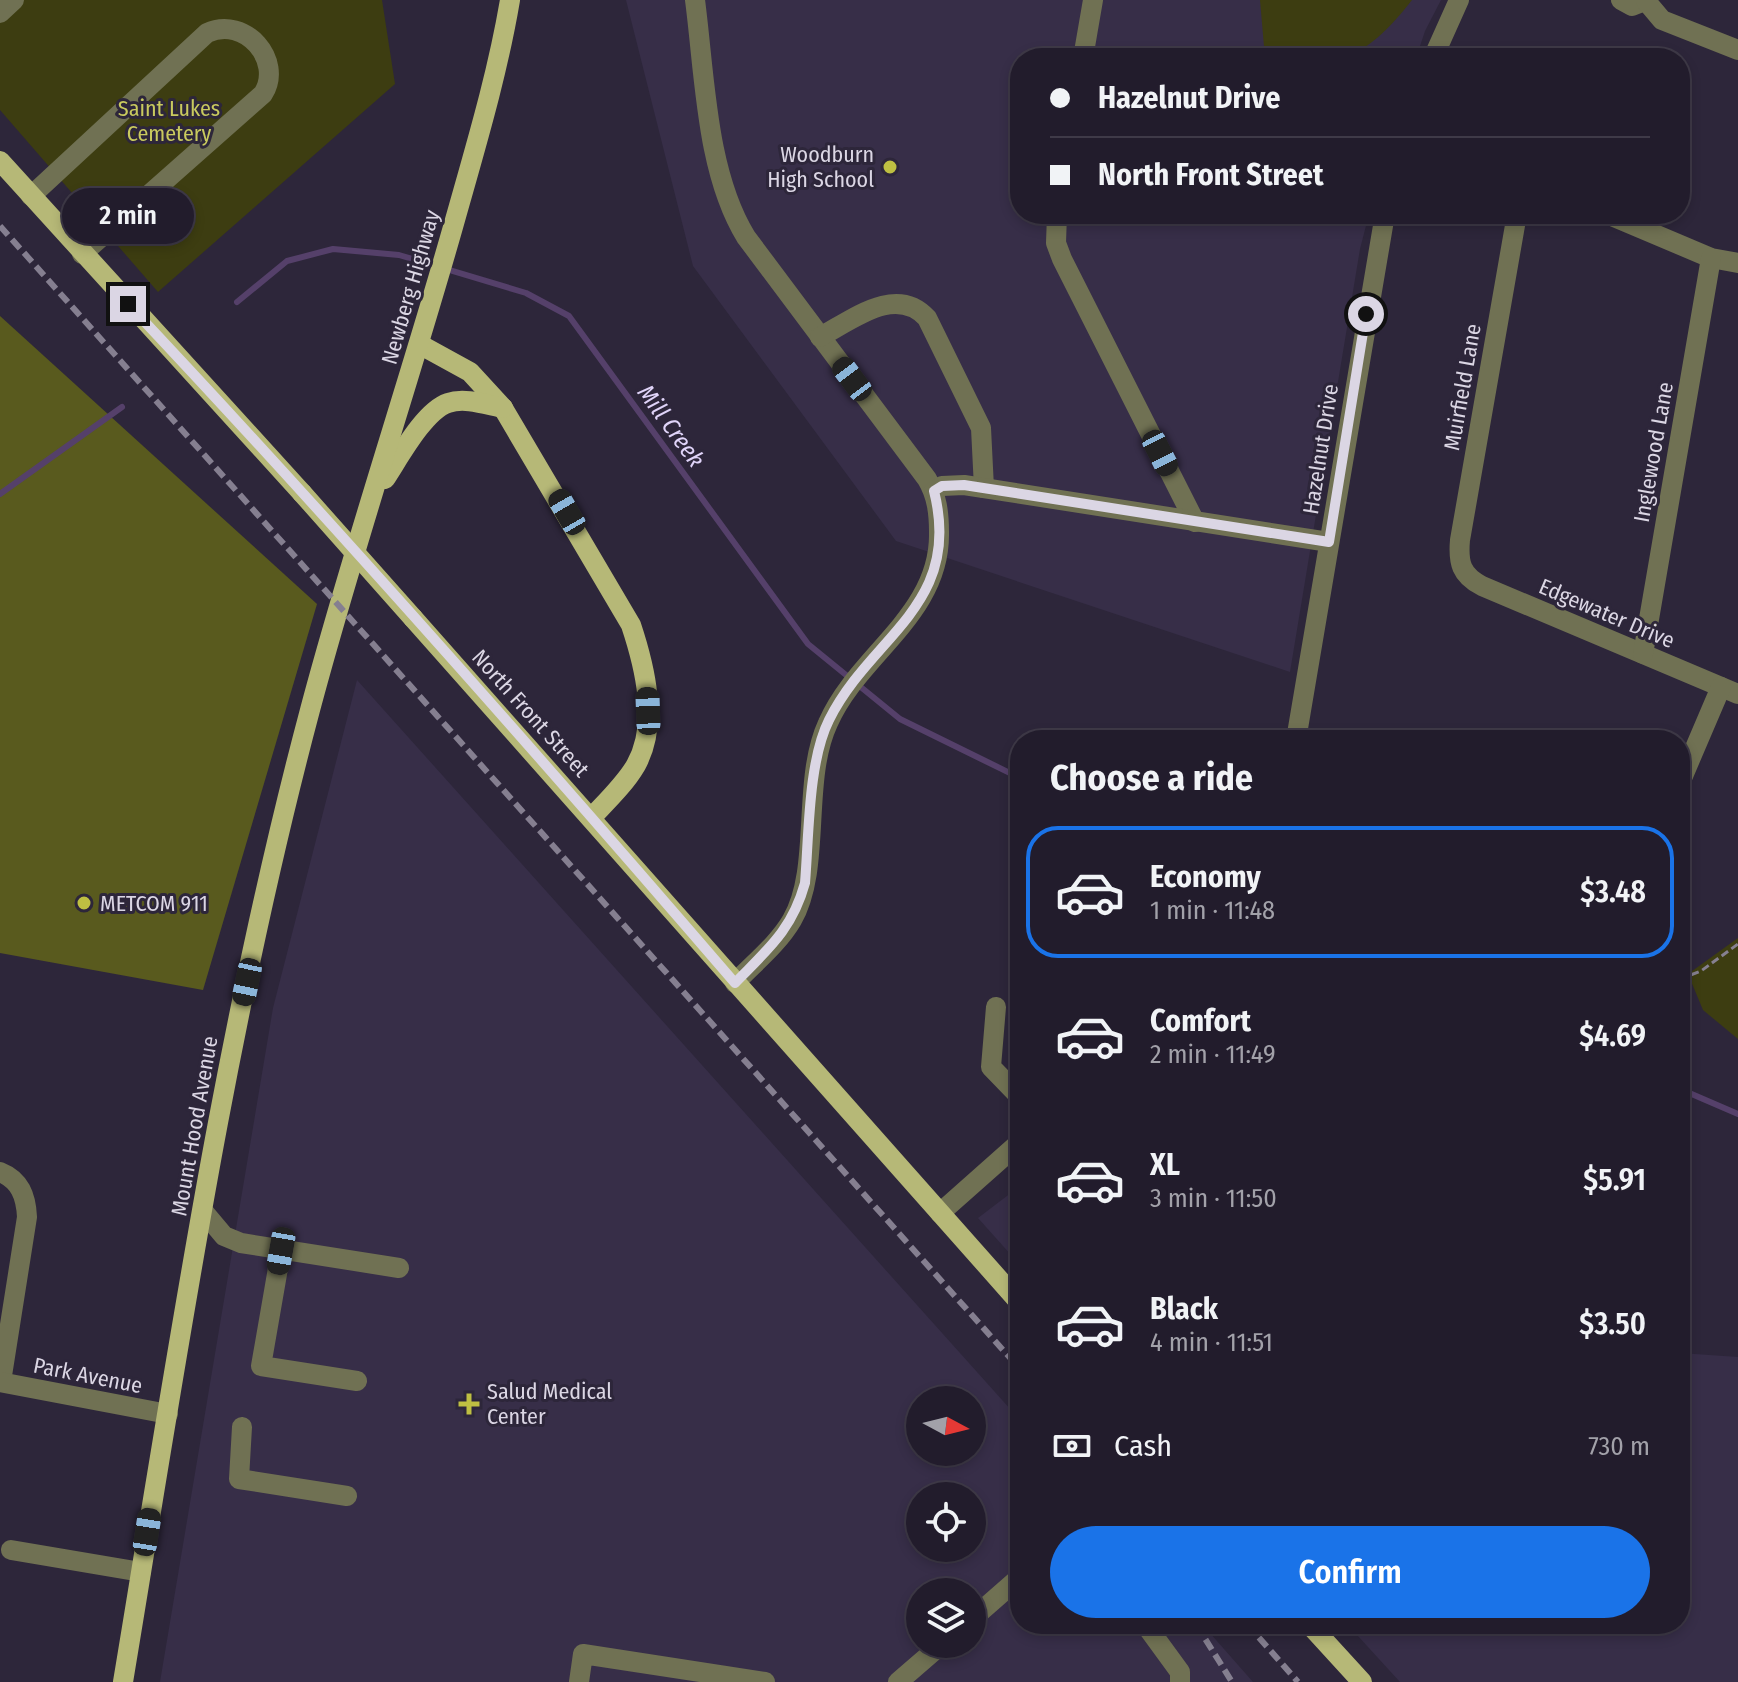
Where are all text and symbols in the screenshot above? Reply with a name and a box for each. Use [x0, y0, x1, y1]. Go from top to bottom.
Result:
text: Hazelnut Drive [1098, 80, 1280, 116]
park label: Saint Lukes Cemetery [118, 95, 220, 147]
place label: Woodburn High School [767, 141, 874, 193]
text: North Front Street [1098, 157, 1324, 193]
marker: Woodburn High School [881, 158, 899, 176]
callout: 2 min [62, 188, 194, 244]
text: 2 min [99, 200, 157, 231]
street label: Newberg Highway [376, 207, 445, 367]
route end [110, 286, 146, 322]
route start [1348, 296, 1384, 332]
street label: Muirfield Lane [1438, 322, 1487, 453]
car [828, 353, 876, 405]
water label: Mill Creek [632, 379, 710, 473]
street label: Inglewood Lane [1628, 380, 1679, 524]
street label: Hazelnut Drive [1297, 382, 1344, 516]
car [1138, 426, 1182, 480]
car [545, 485, 589, 539]
street label: Edgewater Drive [1535, 573, 1679, 654]
street label: North Front Street [466, 644, 595, 783]
car [635, 687, 661, 735]
text: Choose a ride [1050, 756, 1253, 800]
icon: car [1054, 856, 1126, 928]
text: Economy [1150, 859, 1261, 895]
text: $3.48 [1580, 874, 1646, 910]
place label: METCOM 911 [100, 890, 208, 917]
marker: METCOM 911 [75, 894, 93, 912]
text: 1 min · 11:48 [1150, 895, 1275, 926]
car [230, 956, 264, 1008]
icon: car [1054, 1000, 1126, 1072]
text: Comfort [1150, 1003, 1251, 1039]
text: $4.69 [1579, 1018, 1646, 1054]
street label: Mount Hood Avenue [165, 1034, 224, 1218]
text: 2 min · 11:49 [1150, 1039, 1276, 1070]
icon: car [1054, 1144, 1126, 1216]
text: XL [1150, 1147, 1180, 1183]
text: $5.91 [1583, 1162, 1646, 1198]
text: 3 min · 11:50 [1150, 1183, 1277, 1214]
car [265, 1225, 297, 1277]
icon: car [1054, 1288, 1126, 1360]
text: Black [1150, 1291, 1218, 1327]
text: $3.50 [1579, 1306, 1646, 1342]
text: 4 min · 11:51 [1150, 1327, 1273, 1358]
street label: Park Avenue [31, 1352, 145, 1399]
place label: Salud Medical Center [487, 1378, 612, 1430]
north arrow [906, 1386, 986, 1466]
map controls [906, 1386, 986, 1658]
marker: Salud Medical Center [458, 1393, 480, 1415]
icon: cash [1050, 1424, 1094, 1468]
text: Cash [1114, 1428, 1172, 1464]
text: 730 m [1588, 1431, 1650, 1462]
button: locate [906, 1482, 986, 1562]
car [131, 1506, 163, 1558]
button: Confirm [1050, 1526, 1650, 1618]
button: layers [906, 1578, 986, 1658]

